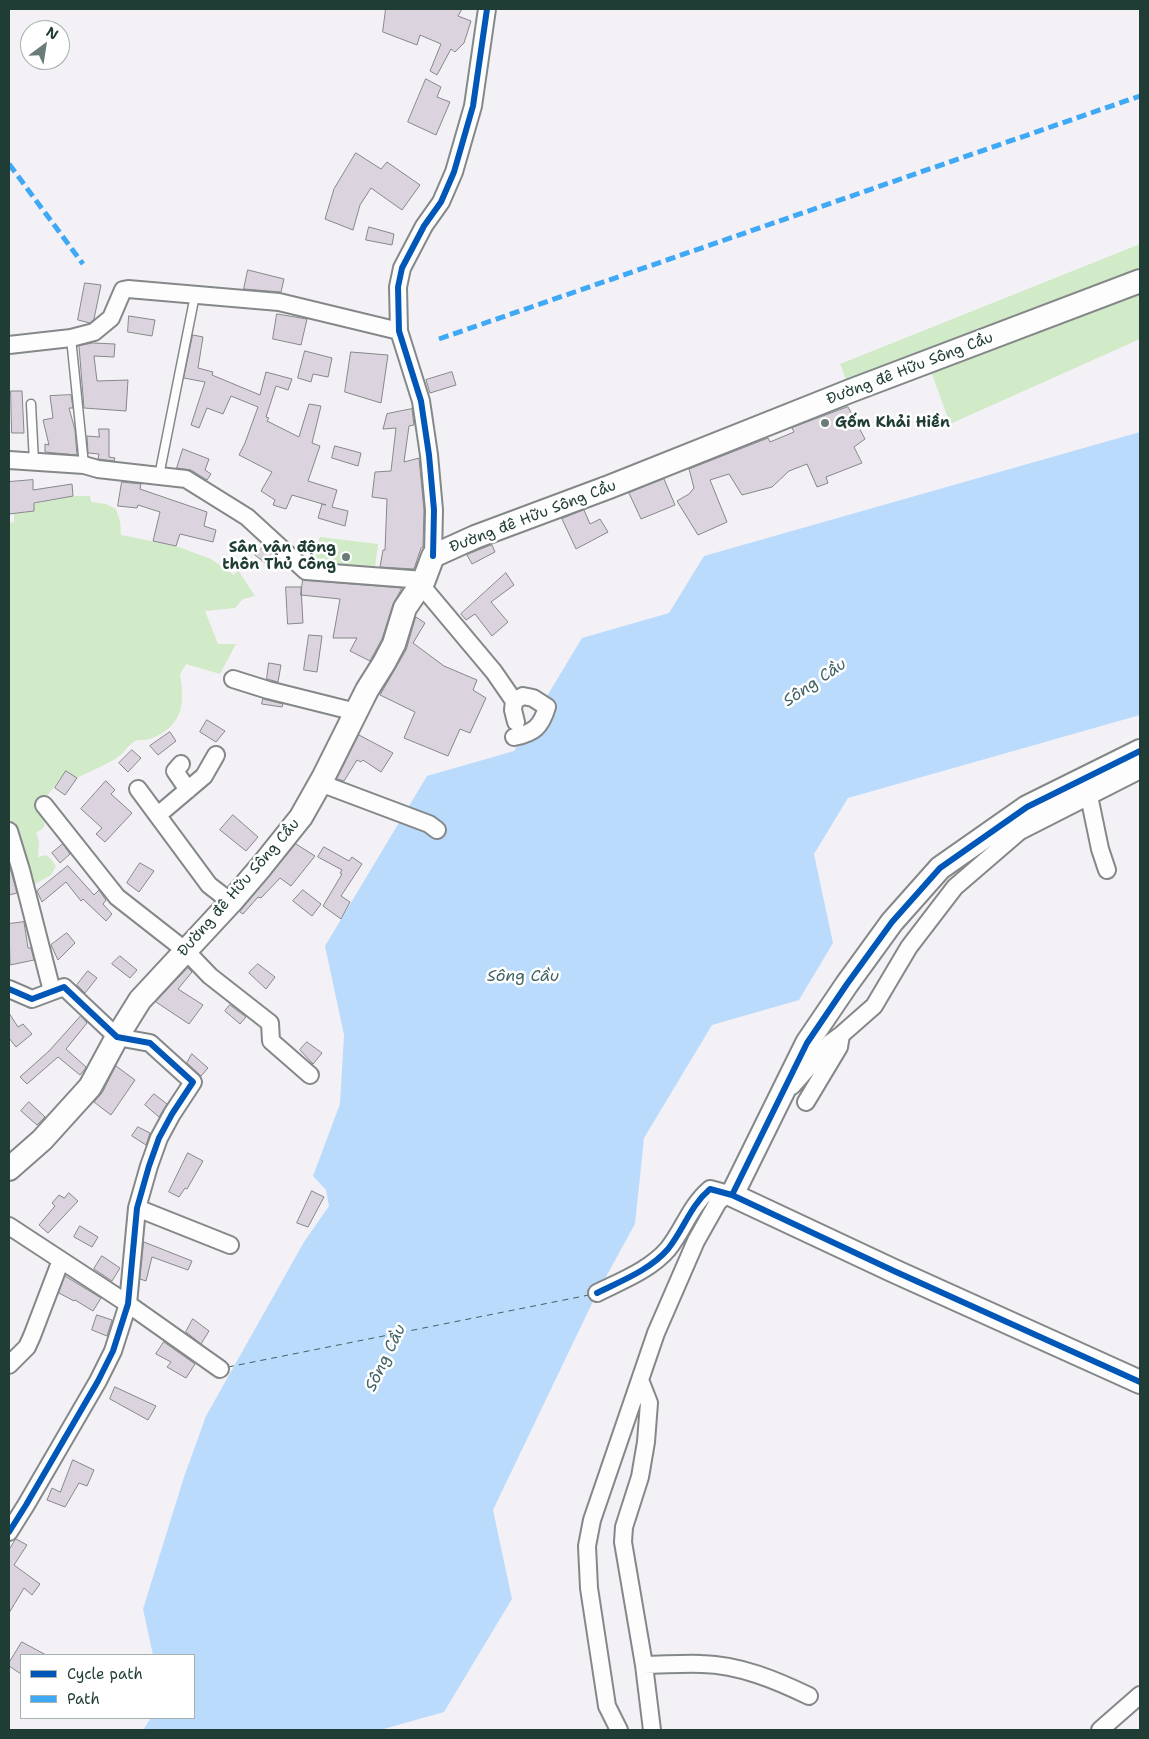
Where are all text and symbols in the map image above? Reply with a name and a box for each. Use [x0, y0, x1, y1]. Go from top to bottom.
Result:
north arrow [20, 20, 70, 70]
text: N [43, 22, 62, 44]
street label: Đường đê Hữu Sông Cầu [824, 329, 996, 409]
place label: Gốm Khải Hiền [835, 414, 950, 432]
marker: Gốm Khải Hiền [819, 417, 831, 429]
street label: Đường đê Hữu Sông Cầu [447, 477, 619, 557]
place label: Sân vận động thôn Thủ Công [222, 539, 336, 574]
marker: Sân vận động thôn Thủ Công [340, 551, 352, 563]
water label: Sông Cầu [780, 655, 850, 711]
street label: Đường đê Hữu Sông Cầu [174, 815, 304, 961]
water label: Sông Cầu [487, 967, 559, 987]
water label: Sông Cầu [362, 1321, 410, 1395]
legend [20, 1654, 195, 1719]
text: Cycle path [67, 1664, 143, 1684]
text: Path [67, 1689, 100, 1709]

